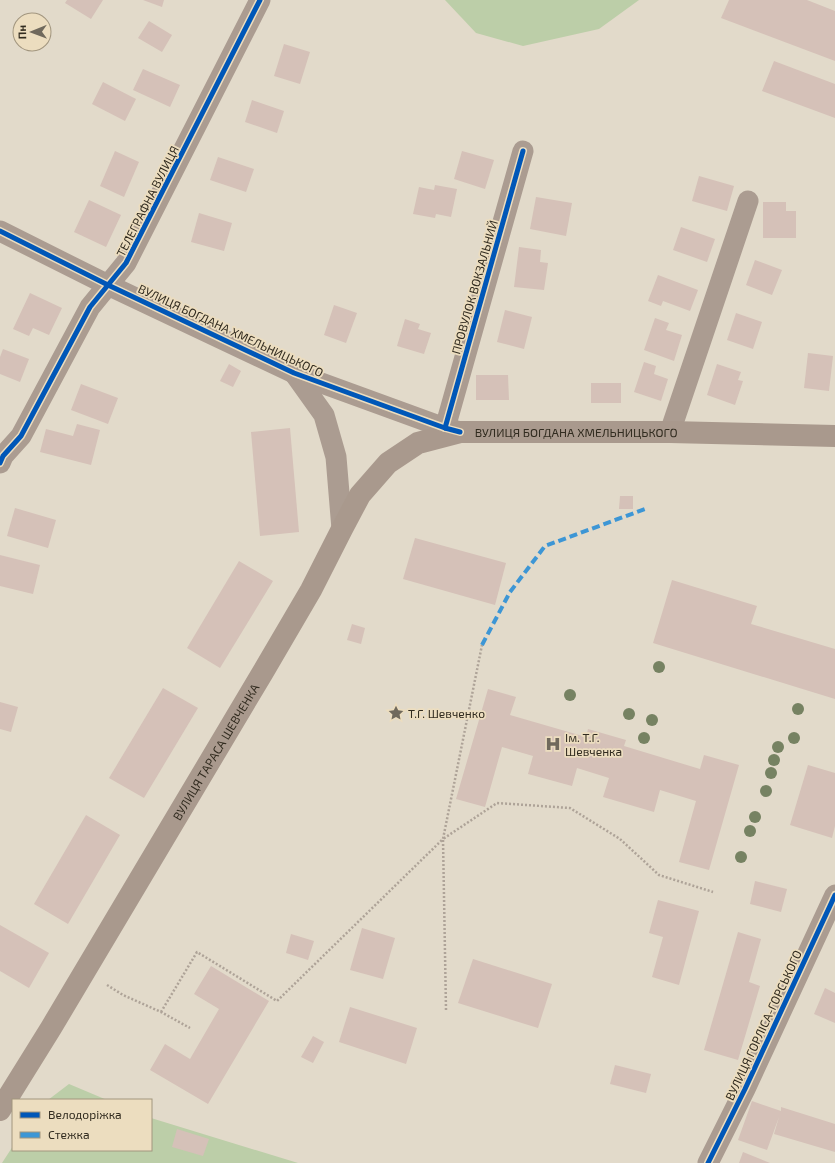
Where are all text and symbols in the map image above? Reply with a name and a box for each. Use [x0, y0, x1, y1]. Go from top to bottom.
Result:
north arrow [12, 12, 52, 52]
text: Пн [15, 25, 28, 39]
street label: ТЕЛЕГРАФНА ВУЛИЦЯ [113, 143, 181, 259]
street label: ПРОВУЛОК ВОКЗАЛЬНИЙ [448, 218, 500, 356]
street label: ВУЛИЦЯ БОГДАНА ХМЕЛЬНИЦЬКОГО [136, 281, 326, 379]
street label: ВУЛИЦЯ БОГДАНА ХМЕЛЬНИЦЬКОГО [475, 425, 678, 439]
street label: ВУЛИЦЯ ТАРАСА ШЕВЧЕНКА [169, 681, 262, 823]
place icon: Т.Г. Шевченко [387, 704, 405, 722]
place label: Т.Г. Шевченко [408, 706, 485, 720]
place label: Ім. Т.Г. Шевченка [565, 730, 622, 758]
hospital icon: Ім. Т.Г. Шевченка [544, 735, 562, 753]
street label: ВУЛИЦЯ ГОРЛІСА-ГОРСЬКОГО [722, 948, 804, 1102]
legend [12, 1099, 152, 1151]
text: Велодоріжка [48, 1107, 122, 1121]
text: Стежка [48, 1127, 90, 1141]

